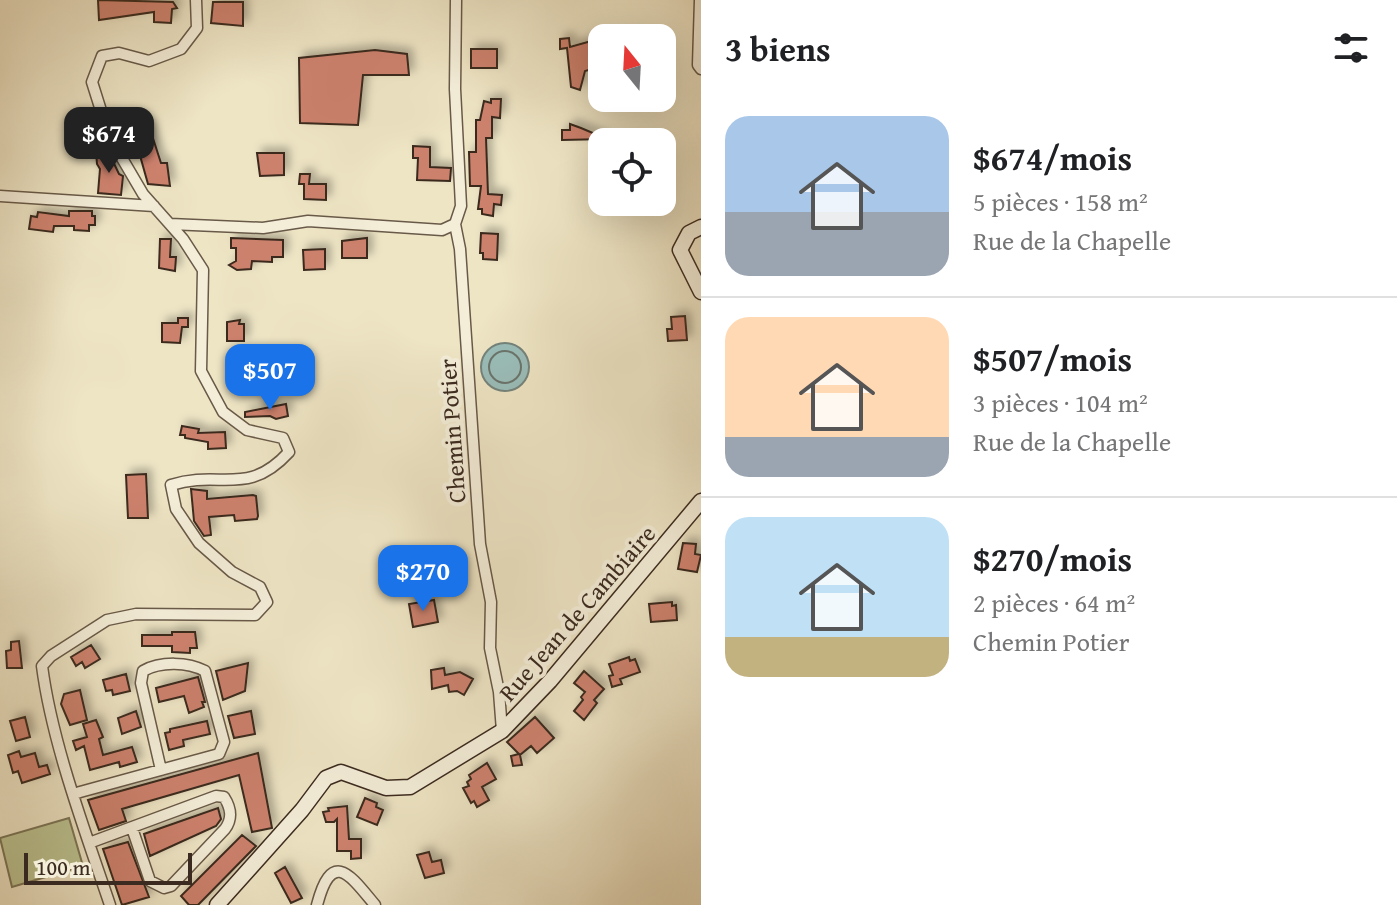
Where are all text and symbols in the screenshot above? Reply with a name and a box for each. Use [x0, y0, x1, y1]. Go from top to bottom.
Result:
north arrow [588, 24, 676, 112]
map controls [588, 24, 676, 216]
text: 3 biens [725, 24, 831, 73]
icon: filters [1329, 26, 1373, 70]
pin: $674 [62, 107, 156, 175]
text: $674 [82, 113, 136, 152]
button: locate [588, 128, 676, 216]
text: $674/mois [973, 133, 1132, 182]
icon: home [789, 148, 885, 244]
text: 5 pièces · 158 m² [973, 182, 1148, 221]
text: Rue de la Chapelle [973, 221, 1171, 260]
text: $507/mois [973, 334, 1132, 383]
pin: $507 [223, 344, 317, 412]
icon: home [789, 349, 885, 445]
text: $507 [243, 350, 297, 389]
street label: Chemin Potier [429, 358, 474, 504]
text: 3 pièces · 104 m² [973, 383, 1148, 422]
text: Rue de la Chapelle [973, 422, 1171, 461]
street label: Rue Jean de Cambiaire [490, 517, 664, 709]
text: $270/mois [973, 534, 1132, 583]
pin: $270 [376, 545, 470, 613]
icon: home [789, 549, 885, 645]
text: $270 [396, 551, 450, 590]
text: 2 pièces · 64 m² [973, 583, 1135, 622]
text: Chemin Potier [973, 622, 1129, 661]
scale bar [24, 849, 192, 885]
text: 100 m [36, 851, 91, 883]

